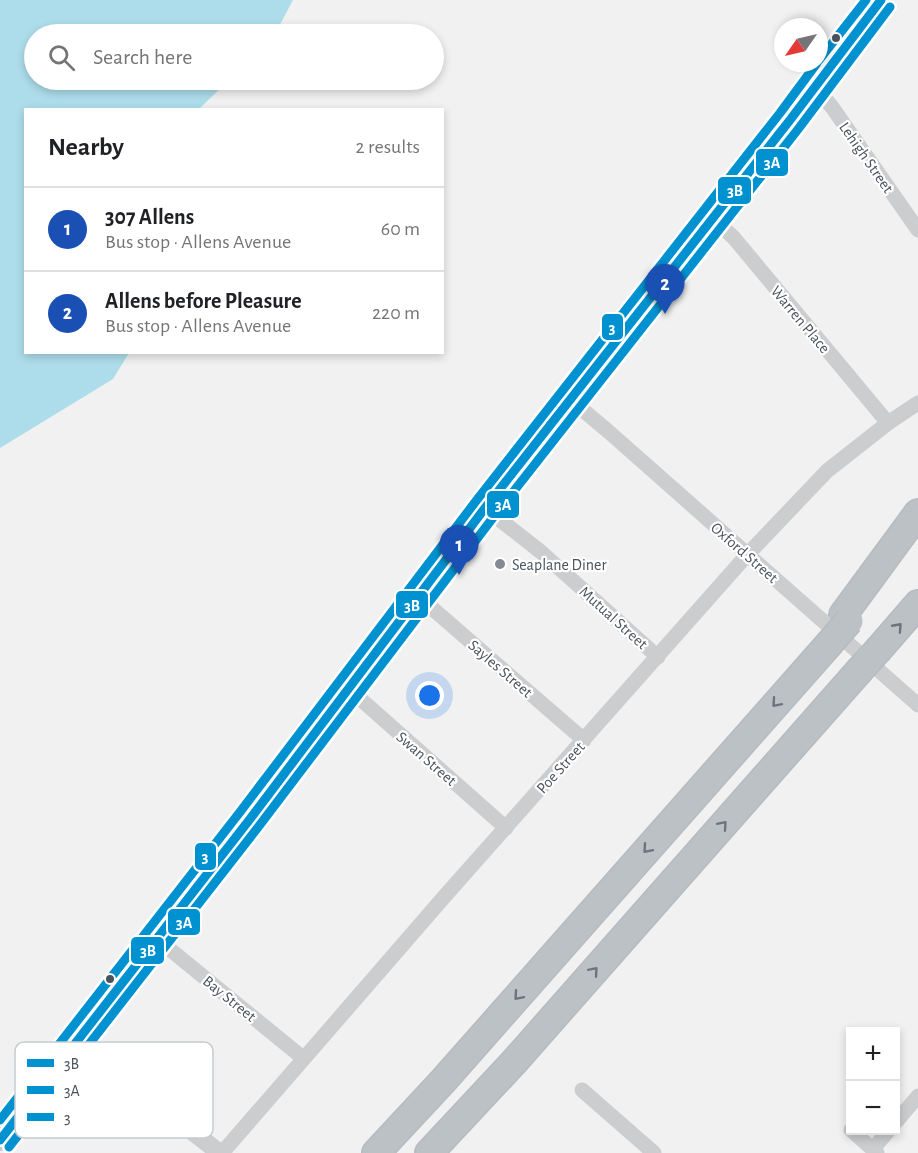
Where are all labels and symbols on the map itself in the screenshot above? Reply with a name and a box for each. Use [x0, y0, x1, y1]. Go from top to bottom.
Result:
north arrow [774, 18, 828, 72]
unlabelled marker [830, 32, 842, 44]
street label: Lehigh Street [836, 119, 896, 196]
line badge: 3A [755, 148, 789, 177]
text: 3A [764, 155, 781, 171]
line badge: 3B [717, 176, 752, 205]
text: 3B [727, 183, 743, 199]
pin: 2 [646, 264, 684, 314]
street label: Warren Place [768, 283, 833, 356]
line badge: 3 [601, 313, 624, 341]
text: 3 [609, 320, 616, 336]
line badge: 3A [486, 490, 520, 519]
text: 3A [495, 497, 512, 513]
street label: Oxford Street [708, 519, 781, 586]
pin: 1 [440, 526, 478, 575]
marker: Seaplane Diner [493, 557, 507, 571]
place label: Seaplane Diner [512, 557, 607, 573]
street label: Mutual Street [576, 583, 650, 652]
line badge: 3B [395, 590, 429, 619]
text: 3B [404, 598, 420, 614]
one-way arrow [891, 623, 902, 633]
street label: Sayles Street [465, 637, 535, 701]
your location [415, 681, 444, 710]
one-way arrow [772, 696, 783, 707]
street label: Swan Street [393, 729, 459, 789]
street label: Poe Street [534, 739, 588, 797]
one-way arrow [716, 821, 727, 832]
line badge: 3 [194, 842, 217, 871]
one-way arrow [643, 843, 654, 853]
text: 3 [202, 849, 209, 865]
line badge: 3A [167, 908, 201, 936]
text: 3A [176, 915, 193, 931]
line badge: 3B [130, 936, 165, 965]
text: 3B [140, 943, 156, 959]
one-way arrow [587, 967, 598, 978]
unlabelled marker [104, 973, 116, 985]
street label: Bay Street [199, 973, 259, 1026]
one-way arrow [514, 989, 525, 1000]
legend [15, 1042, 213, 1138]
text: 3B [64, 1056, 79, 1072]
text: 3A [64, 1083, 80, 1099]
text: 3 [64, 1110, 71, 1126]

